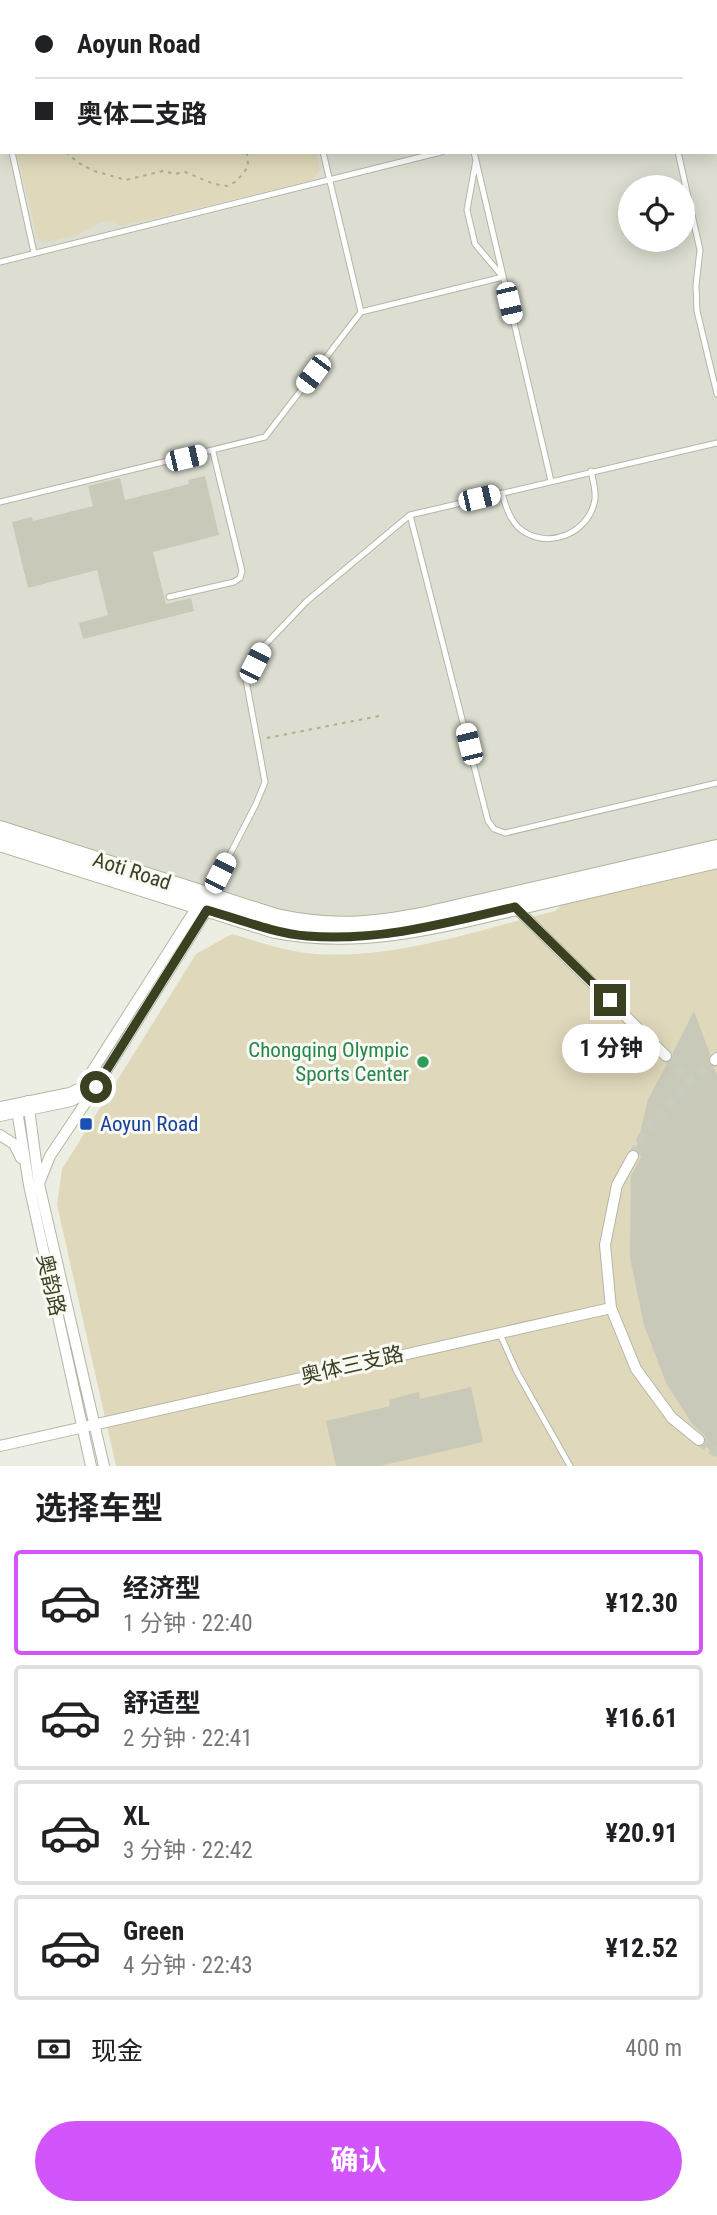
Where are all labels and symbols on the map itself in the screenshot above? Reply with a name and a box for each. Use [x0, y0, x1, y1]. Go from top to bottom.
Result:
car [495, 280, 524, 326]
car [292, 351, 335, 397]
car [164, 443, 209, 473]
car [457, 483, 502, 513]
car [237, 640, 274, 686]
car [454, 721, 485, 767]
street label: Aoti Road [90, 847, 174, 895]
car [202, 850, 239, 896]
route end [594, 984, 626, 1016]
callout: 1 分钟 [561, 1024, 659, 1074]
place label: Chongqing Olympic Sports Center [248, 1038, 409, 1086]
marker: Chongqing Olympic Sports Center [415, 1054, 431, 1070]
route start [80, 1071, 112, 1103]
place label: Aoyun Road [100, 1112, 198, 1136]
marker: Aoyun Road [78, 1116, 94, 1132]
street label: 奥韵路 [32, 1252, 70, 1318]
street label: 奥体三支路 [298, 1341, 406, 1389]

